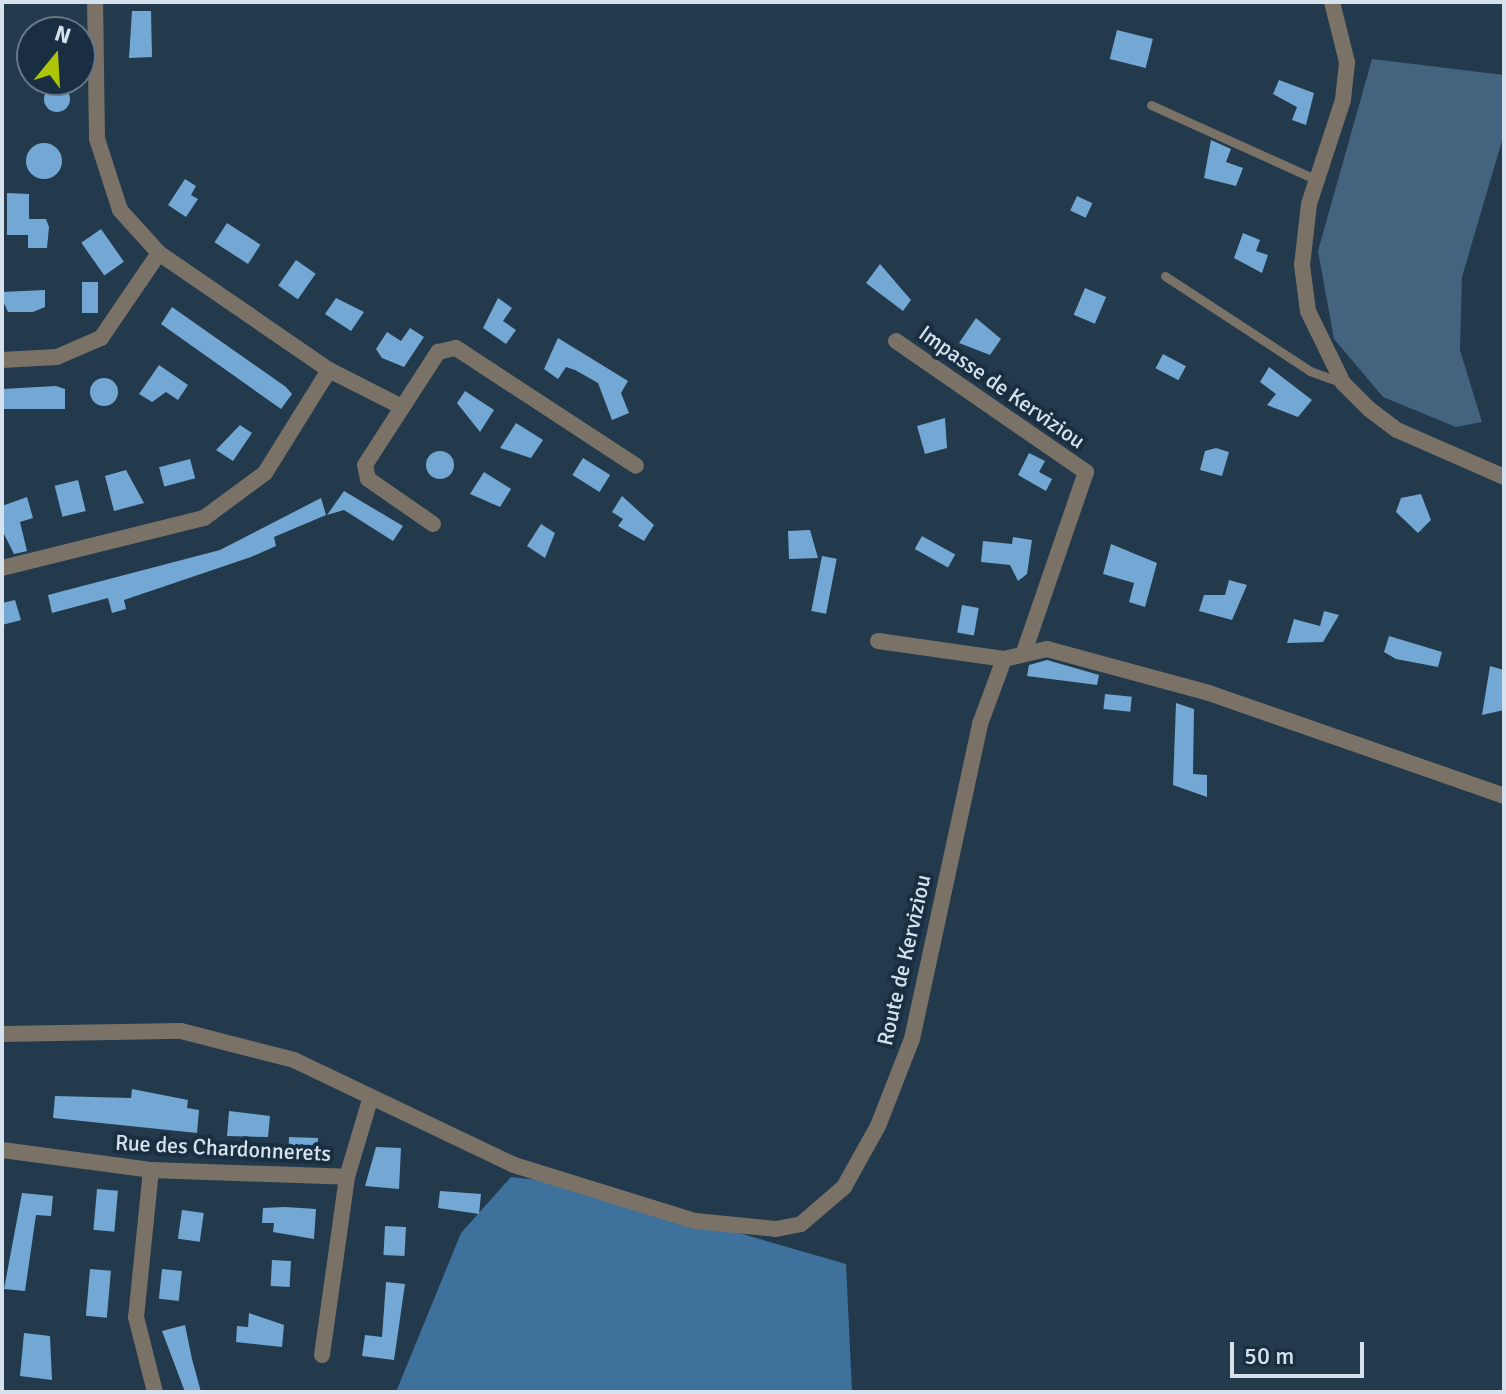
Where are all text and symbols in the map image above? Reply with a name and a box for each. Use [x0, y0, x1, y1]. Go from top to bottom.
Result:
north arrow [16, 16, 96, 96]
text: N [51, 19, 74, 50]
street label: Impasse de Kerviziou [914, 320, 1090, 454]
street label: Route de Kerviziou [871, 872, 937, 1048]
street label: Rue des Chardonnerets [114, 1129, 332, 1167]
scale bar [1234, 1326, 1368, 1376]
text: 50 m [1244, 1341, 1294, 1371]

